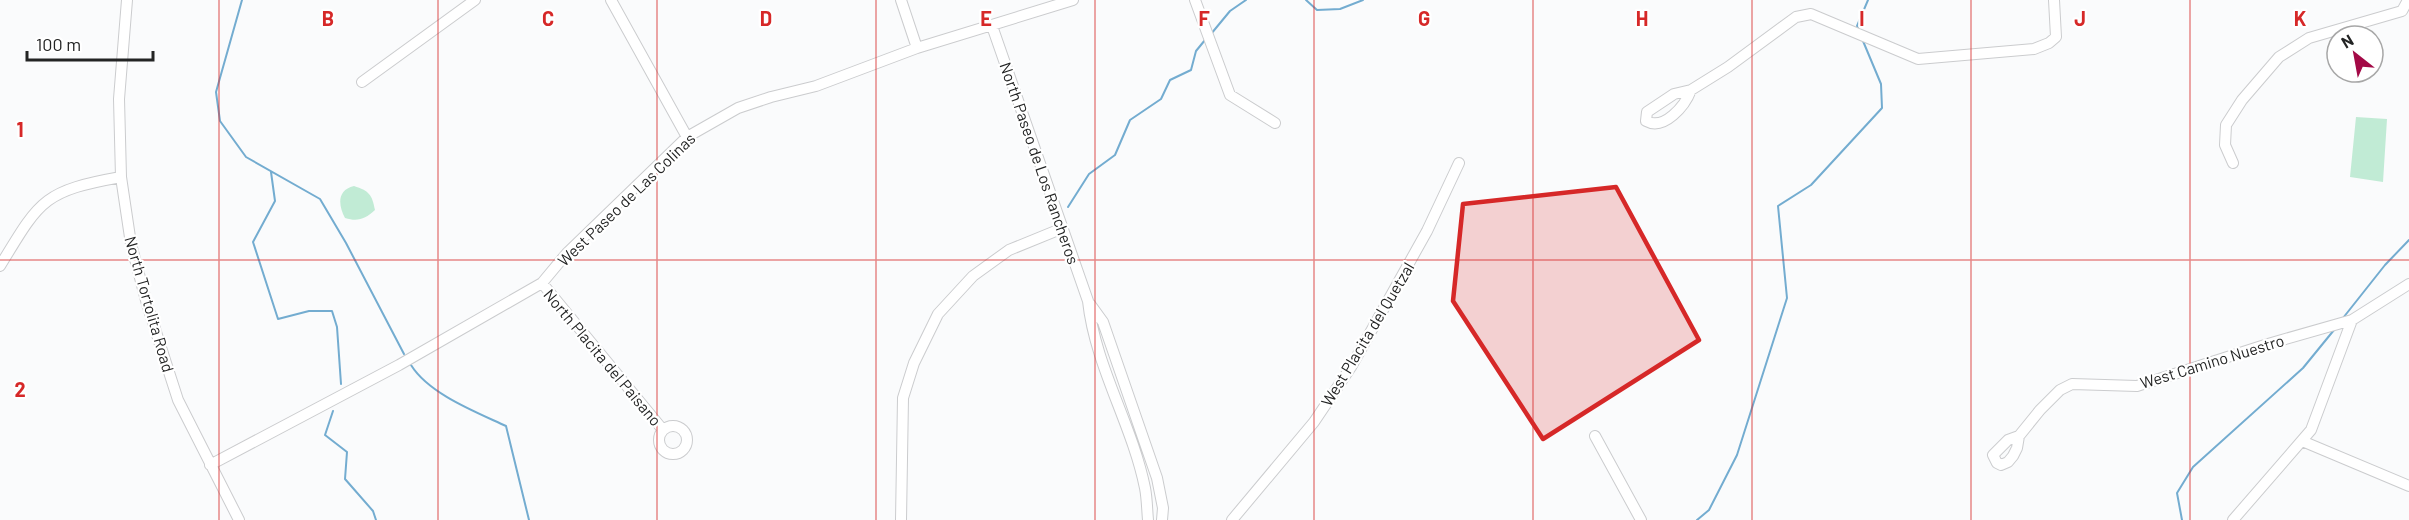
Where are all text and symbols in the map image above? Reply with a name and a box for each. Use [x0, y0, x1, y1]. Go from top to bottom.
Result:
text: B [322, 6, 334, 30]
text: C [542, 6, 554, 30]
text: D [760, 6, 772, 30]
text: E [980, 6, 992, 30]
text: F [1198, 6, 1210, 30]
text: G [1418, 6, 1430, 30]
text: H [1636, 6, 1648, 30]
text: I [1859, 6, 1865, 30]
text: J [2074, 6, 2086, 30]
text: K [2294, 6, 2307, 30]
scale bar [27, 24, 153, 62]
north arrow [2325, 24, 2385, 84]
text: N [2338, 30, 2356, 52]
text: 100 m [36, 33, 81, 55]
street label: North Paseo de Los Rancheros [996, 60, 1084, 266]
text: 1 [16, 117, 24, 141]
street label: West Paseo de Las Colinas [553, 128, 699, 270]
street label: North Tortolita Road [121, 234, 179, 374]
street label: West Placita del Quetzal [1317, 259, 1417, 409]
street label: North Placita del Paisano [540, 285, 666, 429]
street label: West Camino Nuestro [2138, 330, 2286, 392]
text: 2 [14, 377, 26, 401]

